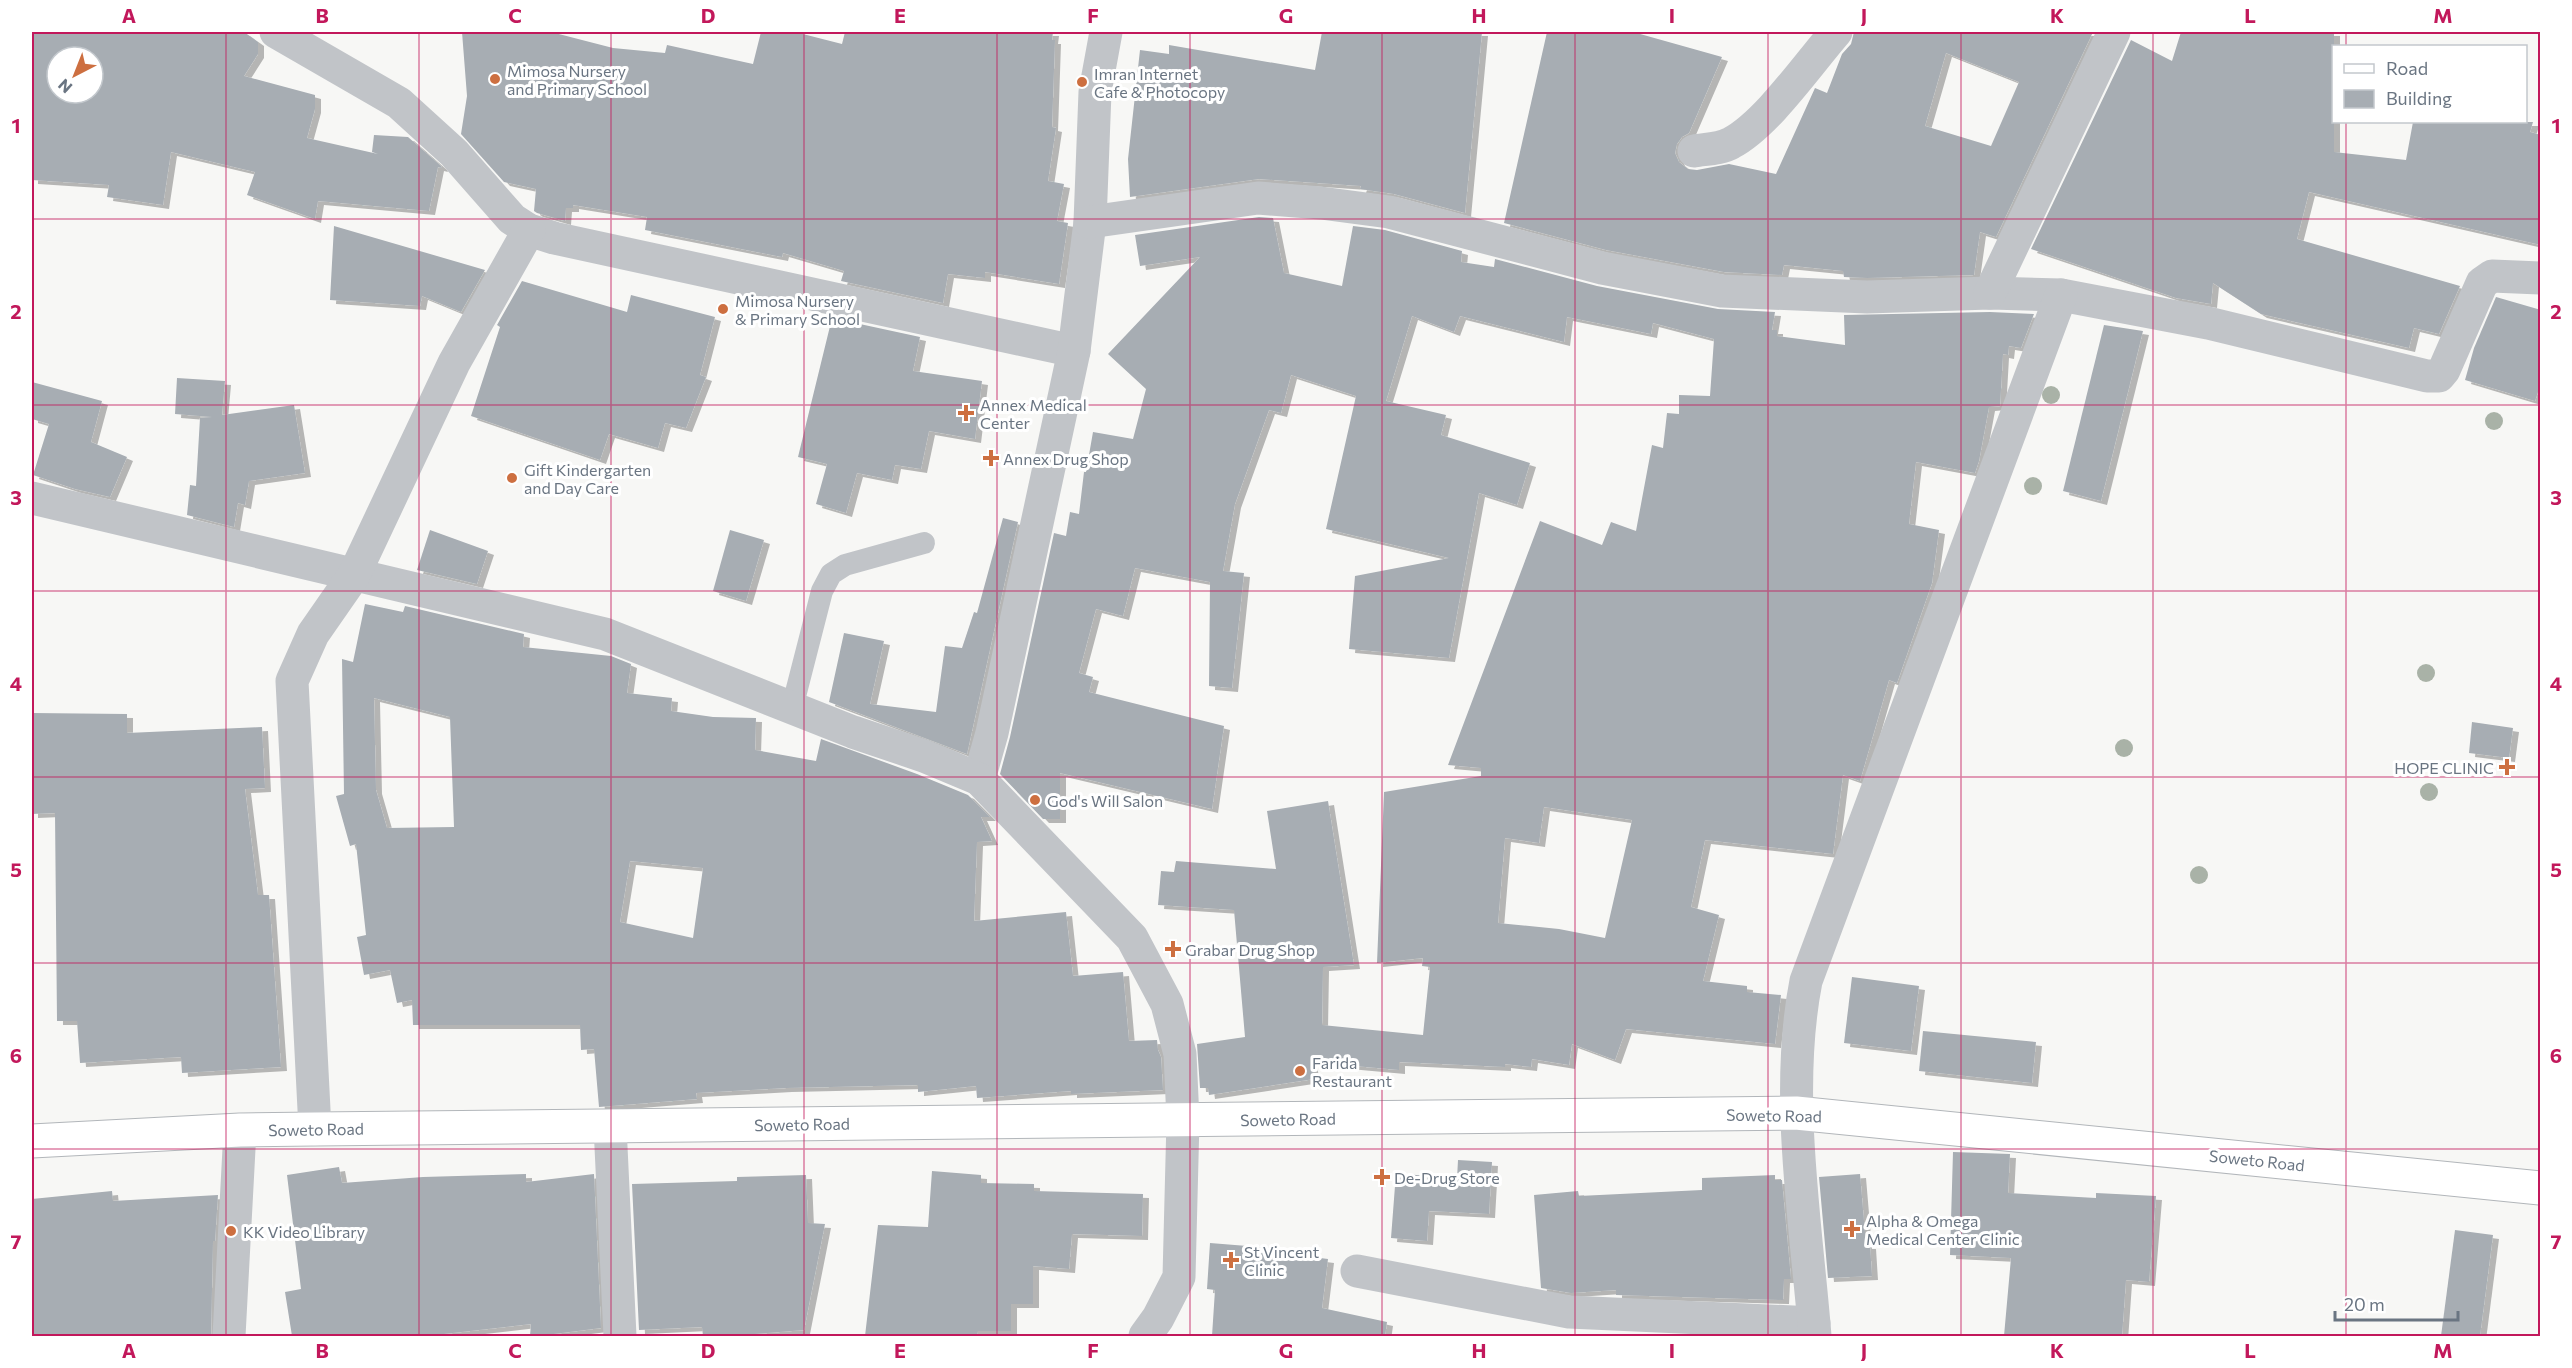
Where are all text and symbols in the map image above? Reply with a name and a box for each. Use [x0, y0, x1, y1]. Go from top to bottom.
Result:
text: A [122, 3, 136, 27]
text: B [315, 3, 329, 27]
text: C [508, 3, 522, 27]
text: D [701, 3, 715, 27]
text: E [894, 3, 906, 27]
text: F [1087, 3, 1099, 27]
text: G [1279, 3, 1293, 27]
text: H [1472, 3, 1487, 27]
text: I [1669, 3, 1675, 27]
text: J [1861, 3, 1867, 27]
text: K [2050, 3, 2064, 27]
text: L [2244, 3, 2256, 27]
text: M [2433, 3, 2453, 27]
north arrow [45, 45, 105, 105]
legend [2332, 45, 2527, 123]
text: Road [2386, 57, 2428, 79]
place label: Mimosa Nursery and Primary School [507, 61, 647, 98]
place label: Imran Internet Cafe & Photocopy [1094, 64, 1225, 101]
marker: Mimosa Nursery and Primary School [488, 72, 502, 86]
text: N [54, 75, 75, 98]
marker: Imran Internet Cafe & Photocopy [1075, 75, 1089, 89]
text: Building [2386, 87, 2452, 109]
text: 1 [11, 113, 21, 137]
text: 1 [2551, 113, 2561, 137]
place label: Mimosa Nursery & Primary School [735, 291, 860, 328]
text: 2 [10, 299, 22, 323]
text: 2 [2550, 299, 2562, 323]
marker: Mimosa Nursery & Primary School [716, 302, 730, 316]
place label: Annex Medical Center [980, 395, 1087, 432]
marker: Annex Medical Center [957, 404, 975, 422]
place label: Annex Drug Shop [1003, 449, 1129, 468]
marker: Annex Drug Shop [984, 451, 998, 465]
place label: Gift Kindergarten and Day Care [524, 460, 651, 497]
marker: Gift Kindergarten and Day Care [505, 471, 519, 485]
text: 3 [10, 485, 22, 509]
text: 3 [2550, 485, 2562, 509]
text: 4 [10, 671, 22, 695]
text: 4 [2550, 671, 2562, 695]
place label: HOPE CLINIC [2394, 758, 2494, 777]
marker: HOPE CLINIC [2498, 758, 2516, 776]
place label: God's Will Salon [1047, 791, 1163, 810]
marker: God's Will Salon [1028, 793, 1042, 807]
text: 5 [10, 857, 22, 881]
text: 5 [2550, 857, 2562, 881]
place label: Grabar Drug Shop [1185, 940, 1315, 959]
marker: Grabar Drug Shop [1166, 942, 1180, 956]
text: 6 [10, 1043, 22, 1067]
text: 6 [2550, 1043, 2562, 1067]
place label: Farida Restaurant [1312, 1053, 1393, 1090]
marker: Farida Restaurant [1293, 1064, 1307, 1078]
street label: Soweto Road [1726, 1105, 1822, 1125]
street label: Soweto Road [1240, 1109, 1336, 1129]
street label: Soweto Road [754, 1114, 850, 1134]
street label: Soweto Road [268, 1119, 364, 1139]
street label: Soweto Road [2208, 1146, 2306, 1174]
place label: De-Drug Store [1394, 1168, 1500, 1187]
marker: De-Drug Store [1375, 1170, 1389, 1184]
place label: Alpha & Omega Medical Center Clinic [1866, 1211, 2020, 1248]
marker: Alpha & Omega Medical Center Clinic [1843, 1220, 1861, 1238]
place label: KK Video Library [243, 1222, 365, 1241]
marker: KK Video Library [224, 1224, 238, 1238]
text: 7 [11, 1229, 22, 1253]
text: 7 [2551, 1229, 2562, 1253]
place label: St Vincent Clinic [1244, 1242, 1320, 1279]
marker: St Vincent Clinic [1222, 1251, 1240, 1269]
scale bar [2335, 1284, 2458, 1322]
text: 20 m [2344, 1293, 2385, 1315]
text: A [122, 1338, 136, 1362]
text: B [315, 1338, 329, 1362]
text: C [508, 1338, 522, 1362]
text: D [701, 1338, 715, 1362]
text: E [894, 1338, 906, 1362]
text: F [1087, 1338, 1099, 1362]
text: G [1279, 1338, 1293, 1362]
text: H [1472, 1338, 1487, 1362]
text: I [1669, 1338, 1675, 1362]
text: J [1861, 1338, 1867, 1362]
text: K [2050, 1338, 2064, 1362]
text: L [2244, 1338, 2256, 1362]
text: M [2433, 1338, 2453, 1362]

